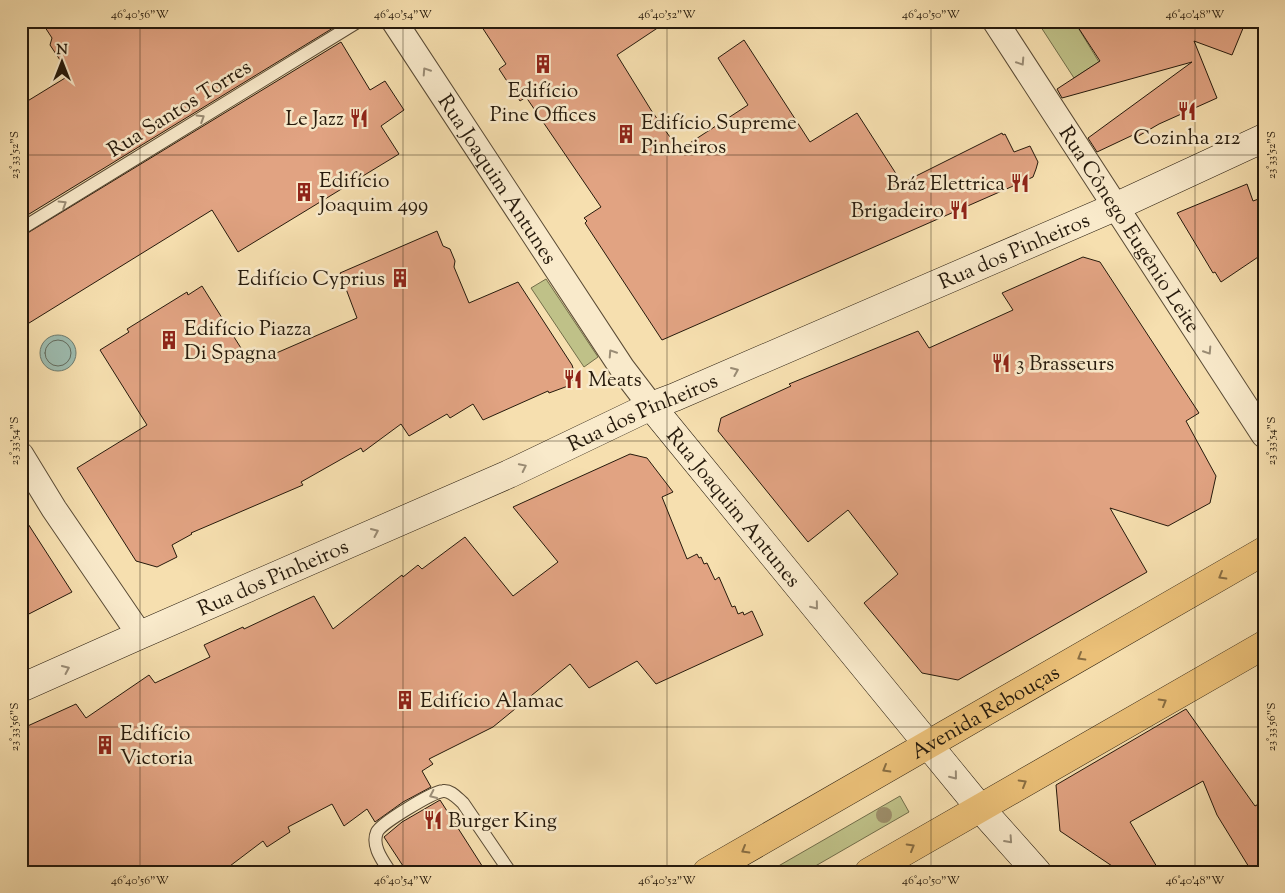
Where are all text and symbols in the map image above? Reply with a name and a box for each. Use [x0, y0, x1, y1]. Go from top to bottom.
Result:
text: 46°40'56"W [111, 6, 170, 24]
text: 46°40'54"W [374, 6, 433, 24]
text: 46°40'52"W [638, 6, 696, 24]
text: 46°40'50"W [902, 6, 961, 24]
text: 46°40'48"W [1166, 6, 1225, 24]
north arrow [38, 38, 88, 88]
text: N [56, 41, 68, 61]
street label: Rua Santos Torres [102, 53, 258, 166]
building icon: Edifício Pine Offices [532, 53, 554, 75]
one-way arrow [1015, 57, 1025, 66]
one-way arrow [423, 67, 432, 76]
place label: Edifício Pine Offices [490, 77, 596, 131]
street label: Rua Joaquim Antunes [429, 89, 563, 271]
restaurant icon: Cozinha 212 [1176, 100, 1198, 122]
place label: Le Jazz [285, 105, 344, 135]
restaurant icon: Le Jazz [348, 107, 370, 129]
place label: Edifício Supreme Pinheiros [641, 109, 797, 163]
one-way arrow [196, 115, 205, 125]
street label: Rua Cônego Eugênio Leite [1050, 121, 1207, 339]
building icon: Edifício Supreme Pinheiros [615, 123, 637, 145]
place label: Cozinha 212 [1133, 124, 1241, 154]
text: 23°33'52"S [6, 131, 24, 179]
text: 23°33'52"S [1263, 131, 1281, 179]
place label: Edifício Joaquim 499 [318, 167, 428, 221]
place label: Bráz Elettrica [887, 170, 1005, 200]
restaurant icon: Bráz Elettrica [1009, 172, 1031, 194]
building icon: Edifício Joaquim 499 [293, 181, 315, 203]
place label: Brigadeiro [851, 197, 944, 227]
restaurant icon: Brigadeiro [948, 199, 970, 221]
one-way arrow [57, 200, 66, 210]
street label: Rua dos Pinheiros [934, 207, 1095, 298]
place label: Edifício Cyprius [237, 265, 385, 295]
building icon: Edifício Cyprius [389, 267, 411, 289]
place label: Edifício Piazza Di Spagna [184, 315, 312, 369]
building icon: Edifício Piazza Di Spagna [158, 329, 180, 351]
one-way arrow [1202, 345, 1211, 354]
one-way arrow [608, 349, 618, 358]
place label: 3 Brasseurs [1016, 350, 1114, 380]
restaurant icon: 3 Brasseurs [990, 352, 1012, 374]
place label: Meats [588, 366, 642, 396]
street label: Rua dos Pinheiros [563, 367, 723, 461]
one-way arrow [730, 367, 739, 378]
restaurant icon: Meats [562, 368, 584, 390]
text: 23°33'54"S [6, 417, 24, 465]
text: 23°33'54"S [1263, 417, 1281, 465]
street label: Rua Joaquim Antunes [658, 423, 807, 595]
one-way arrow [518, 463, 527, 473]
one-way arrow [370, 528, 379, 539]
street label: Rua dos Pinheiros [193, 533, 354, 625]
one-way arrow [1218, 570, 1227, 580]
one-way arrow [809, 601, 818, 610]
one-way arrow [1077, 650, 1086, 660]
street label: Avenida Rebouças [906, 659, 1066, 768]
one-way arrow [61, 664, 70, 675]
place label: Edifício Alamac [420, 687, 564, 717]
building icon: Edifício Alamac [394, 689, 416, 711]
one-way arrow [1158, 699, 1167, 709]
text: 23°33'56"S [6, 703, 24, 751]
text: 23°33'56"S [1263, 703, 1281, 751]
place label: Edifício Victoria [120, 720, 193, 774]
building icon: Edifício Victoria [94, 734, 116, 756]
one-way arrow [883, 762, 892, 772]
one-way arrow [949, 770, 957, 779]
one-way arrow [1017, 780, 1026, 790]
one-way arrow [429, 789, 438, 800]
place label: Burger King [448, 807, 557, 837]
restaurant icon: Burger King [422, 809, 444, 831]
one-way arrow [1003, 834, 1012, 843]
one-way arrow [742, 843, 751, 853]
one-way arrow [906, 844, 915, 854]
text: 46°40'56"W [111, 872, 170, 890]
text: 46°40'54"W [374, 872, 433, 890]
text: 46°40'52"W [638, 872, 696, 890]
text: 46°40'50"W [902, 872, 961, 890]
text: 46°40'48"W [1166, 872, 1225, 890]

